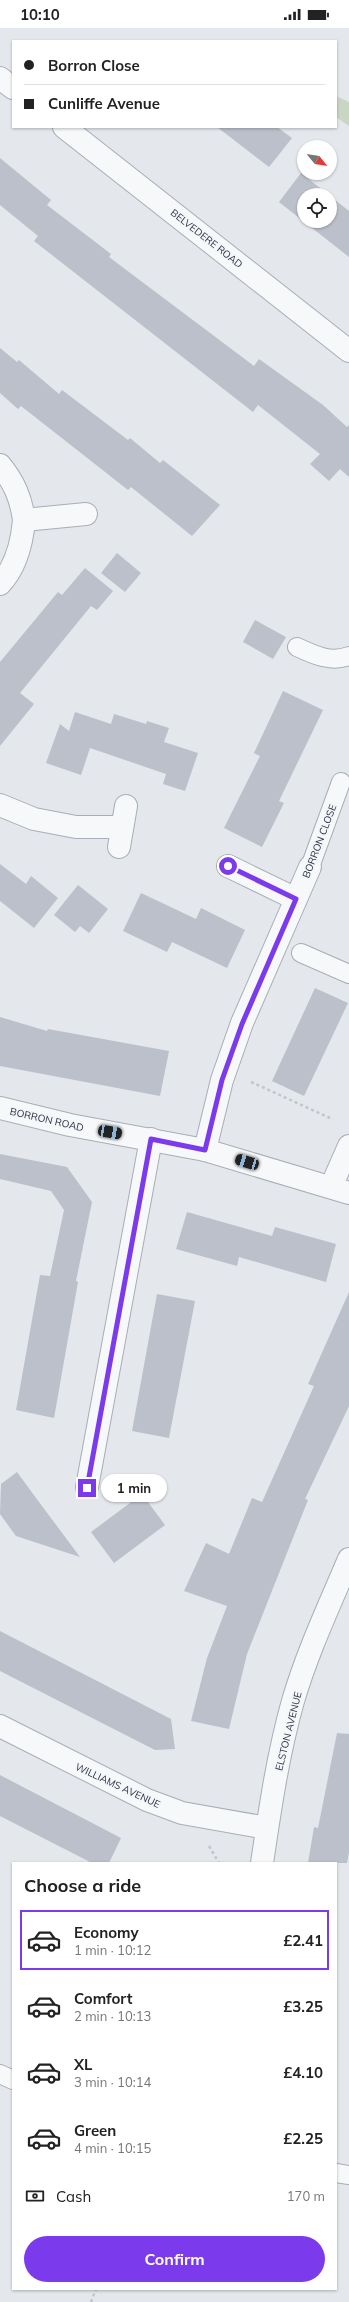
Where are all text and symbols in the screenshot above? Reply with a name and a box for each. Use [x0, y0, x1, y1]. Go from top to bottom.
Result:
text: 10:10 [20, 5, 60, 24]
text: Borron Close [48, 56, 140, 75]
text: Cunliffe Avenue [48, 94, 160, 113]
north arrow [297, 140, 337, 180]
map controls [297, 140, 337, 228]
button: locate [297, 188, 337, 228]
street label: BELVEDERE ROAD [168, 206, 245, 271]
street label: BORRON CLOSE [299, 802, 340, 880]
route start [219, 857, 237, 875]
street label: BORRON ROAD [9, 1105, 85, 1134]
car [97, 1124, 123, 1140]
car [234, 1153, 260, 1171]
callout: 1 min [101, 1474, 167, 1502]
route end [78, 1479, 96, 1497]
text: 1 min [117, 1480, 151, 1496]
street label: ELSTON AVENUE [272, 1690, 305, 1772]
street label: WILLIAMS AVENUE [73, 1760, 162, 1811]
text: Choose a ride [24, 1874, 141, 1897]
icon: car [26, 1922, 62, 1958]
text: Economy [74, 1923, 139, 1942]
text: £2.41 [283, 1931, 323, 1950]
text: 1 min · 10:12 [74, 1942, 151, 1958]
icon: car [26, 1988, 62, 2024]
text: Comfort [74, 1989, 132, 2008]
text: £3.25 [283, 1997, 323, 2016]
text: 2 min · 10:13 [74, 2008, 151, 2024]
icon: car [26, 2054, 62, 2090]
text: XL [74, 2055, 92, 2074]
text: £4.10 [283, 2063, 323, 2082]
text: 3 min · 10:14 [74, 2074, 151, 2090]
icon: car [26, 2120, 62, 2156]
text: Green [74, 2121, 116, 2140]
text: £2.25 [283, 2129, 323, 2148]
text: 4 min · 10:15 [74, 2140, 151, 2156]
icon: cash [24, 2185, 46, 2207]
text: Cash [56, 2187, 91, 2206]
text: 170 m [287, 2188, 325, 2204]
button: Confirm [24, 2236, 325, 2282]

